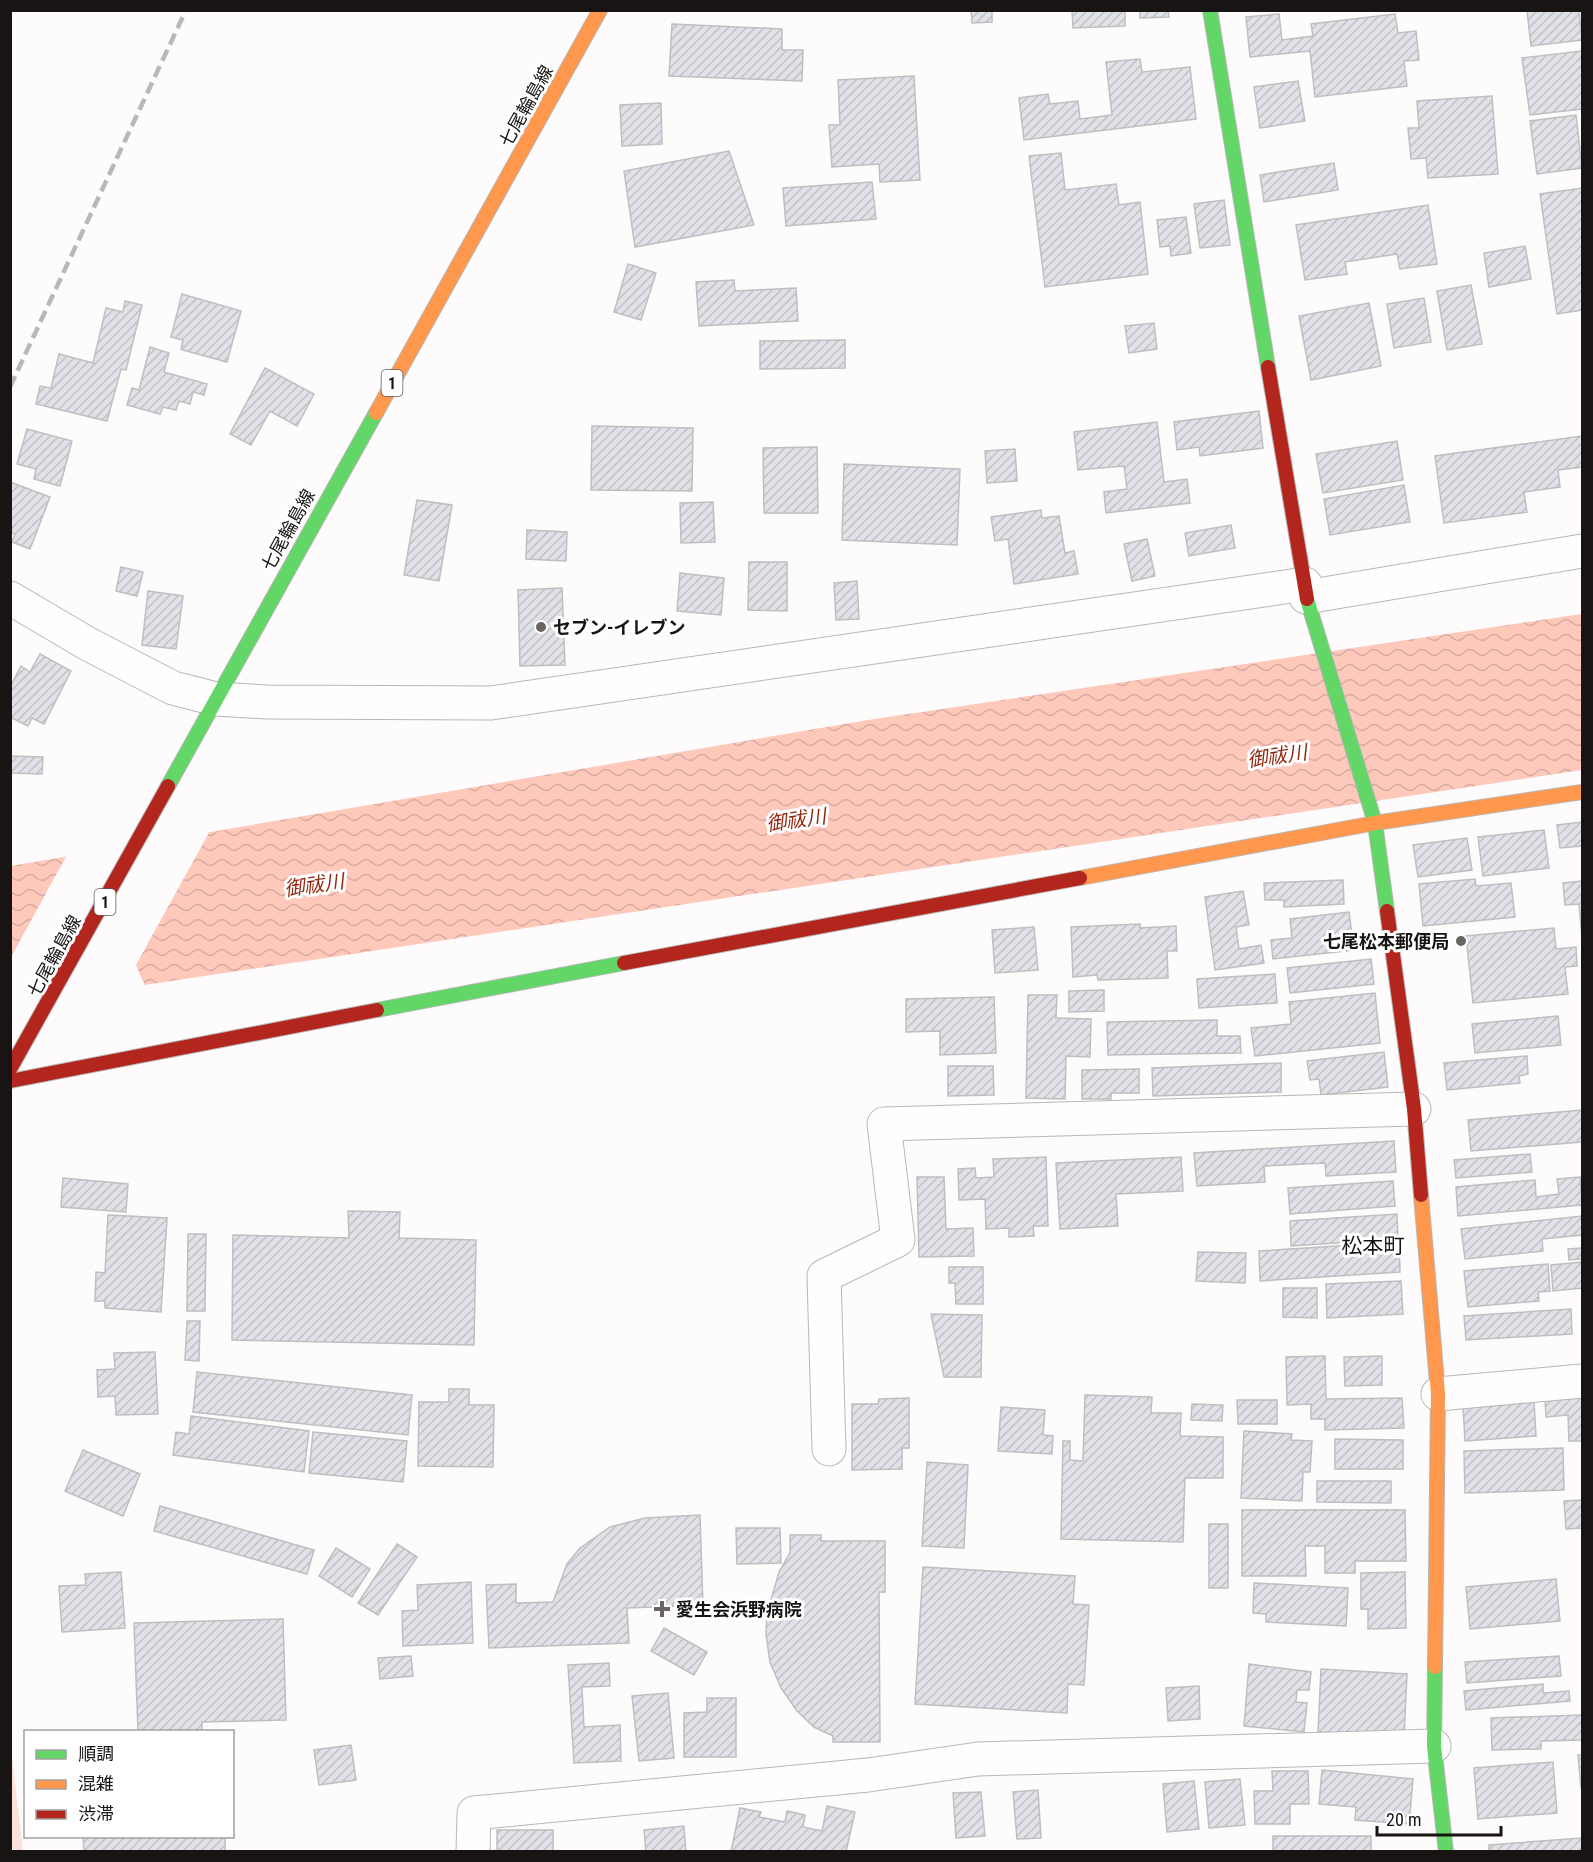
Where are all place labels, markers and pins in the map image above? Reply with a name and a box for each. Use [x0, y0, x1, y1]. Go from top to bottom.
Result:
place label: セブン-イレブン [553, 617, 686, 638]
marker: セブン-イレブン [534, 620, 548, 634]
place label: 七尾松本郵便局 [1323, 931, 1449, 952]
marker: 七尾松本郵便局 [1454, 934, 1468, 948]
place label: 愛生会浜野病院 [676, 1599, 802, 1620]
marker: 愛生会浜野病院 [653, 1600, 671, 1618]

